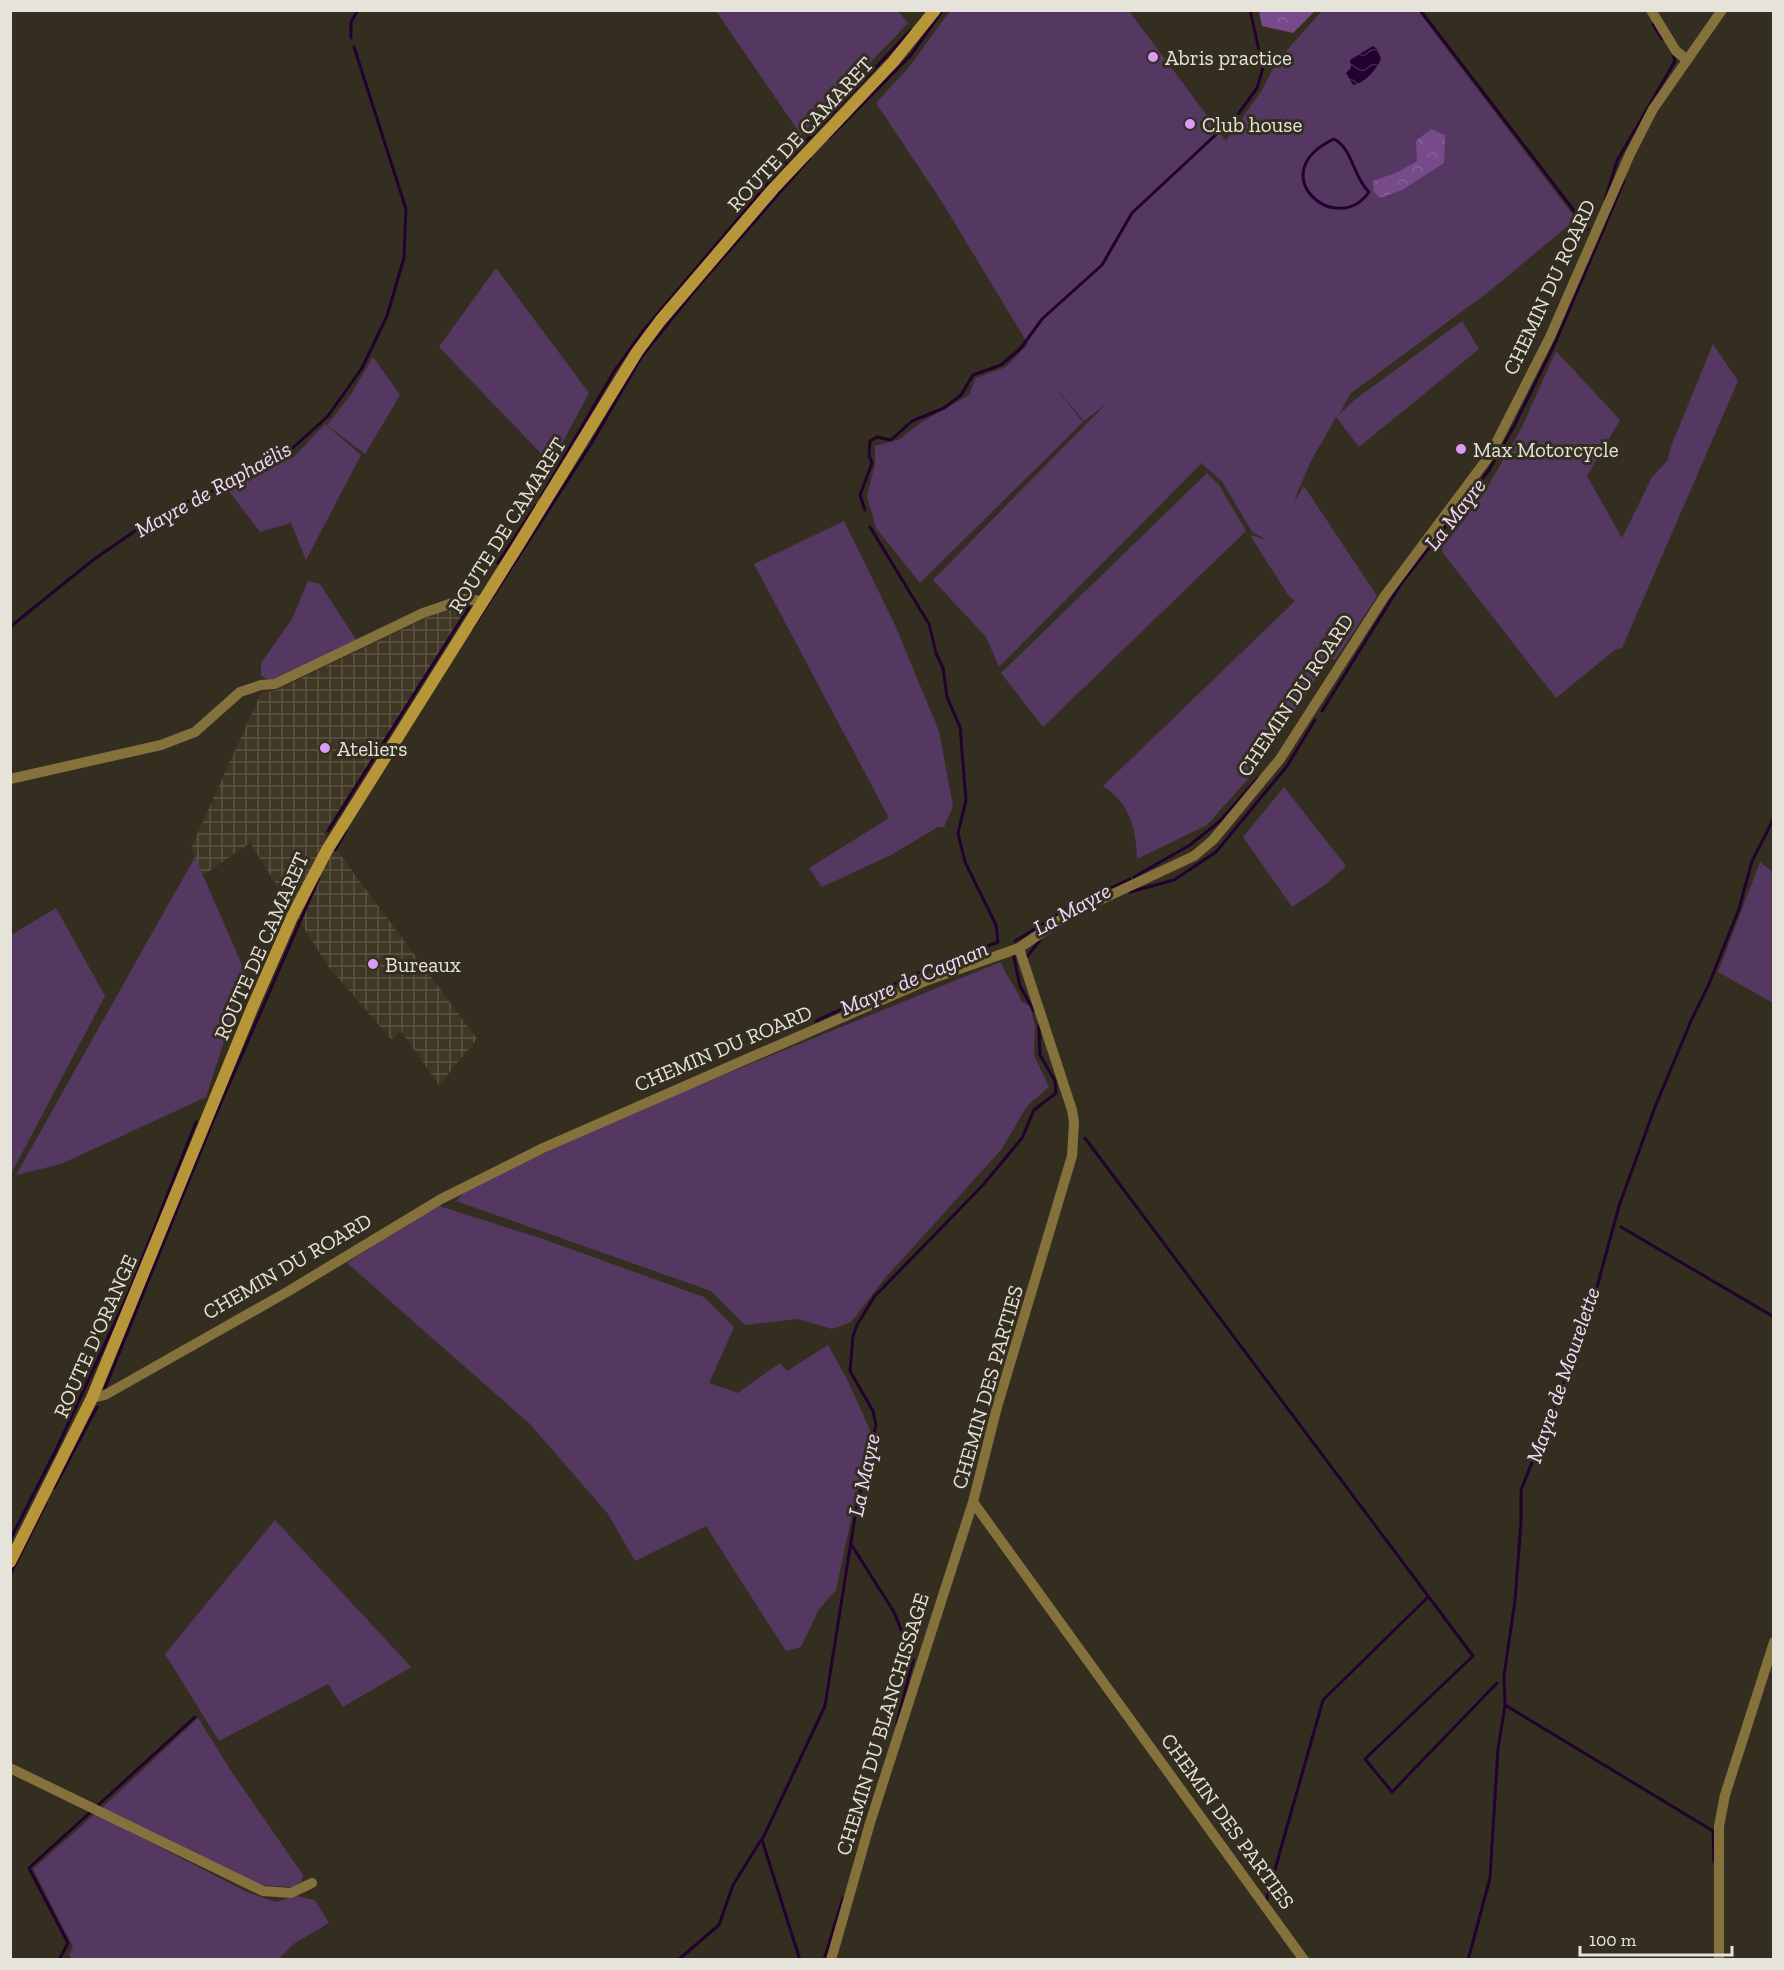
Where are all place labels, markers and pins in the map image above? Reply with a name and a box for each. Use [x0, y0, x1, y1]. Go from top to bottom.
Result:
place label: Abris practice [1165, 45, 1292, 70]
marker: Abris practice [1146, 50, 1160, 64]
place label: Club house [1202, 112, 1302, 137]
marker: Club house [1183, 117, 1197, 131]
place label: Max Motorcycle [1473, 437, 1619, 462]
marker: Max Motorcycle [1454, 442, 1468, 456]
place label: Ateliers [337, 736, 407, 761]
marker: Ateliers [318, 741, 332, 755]
place label: Bureaux [385, 952, 461, 977]
marker: Bureaux [366, 957, 380, 971]

